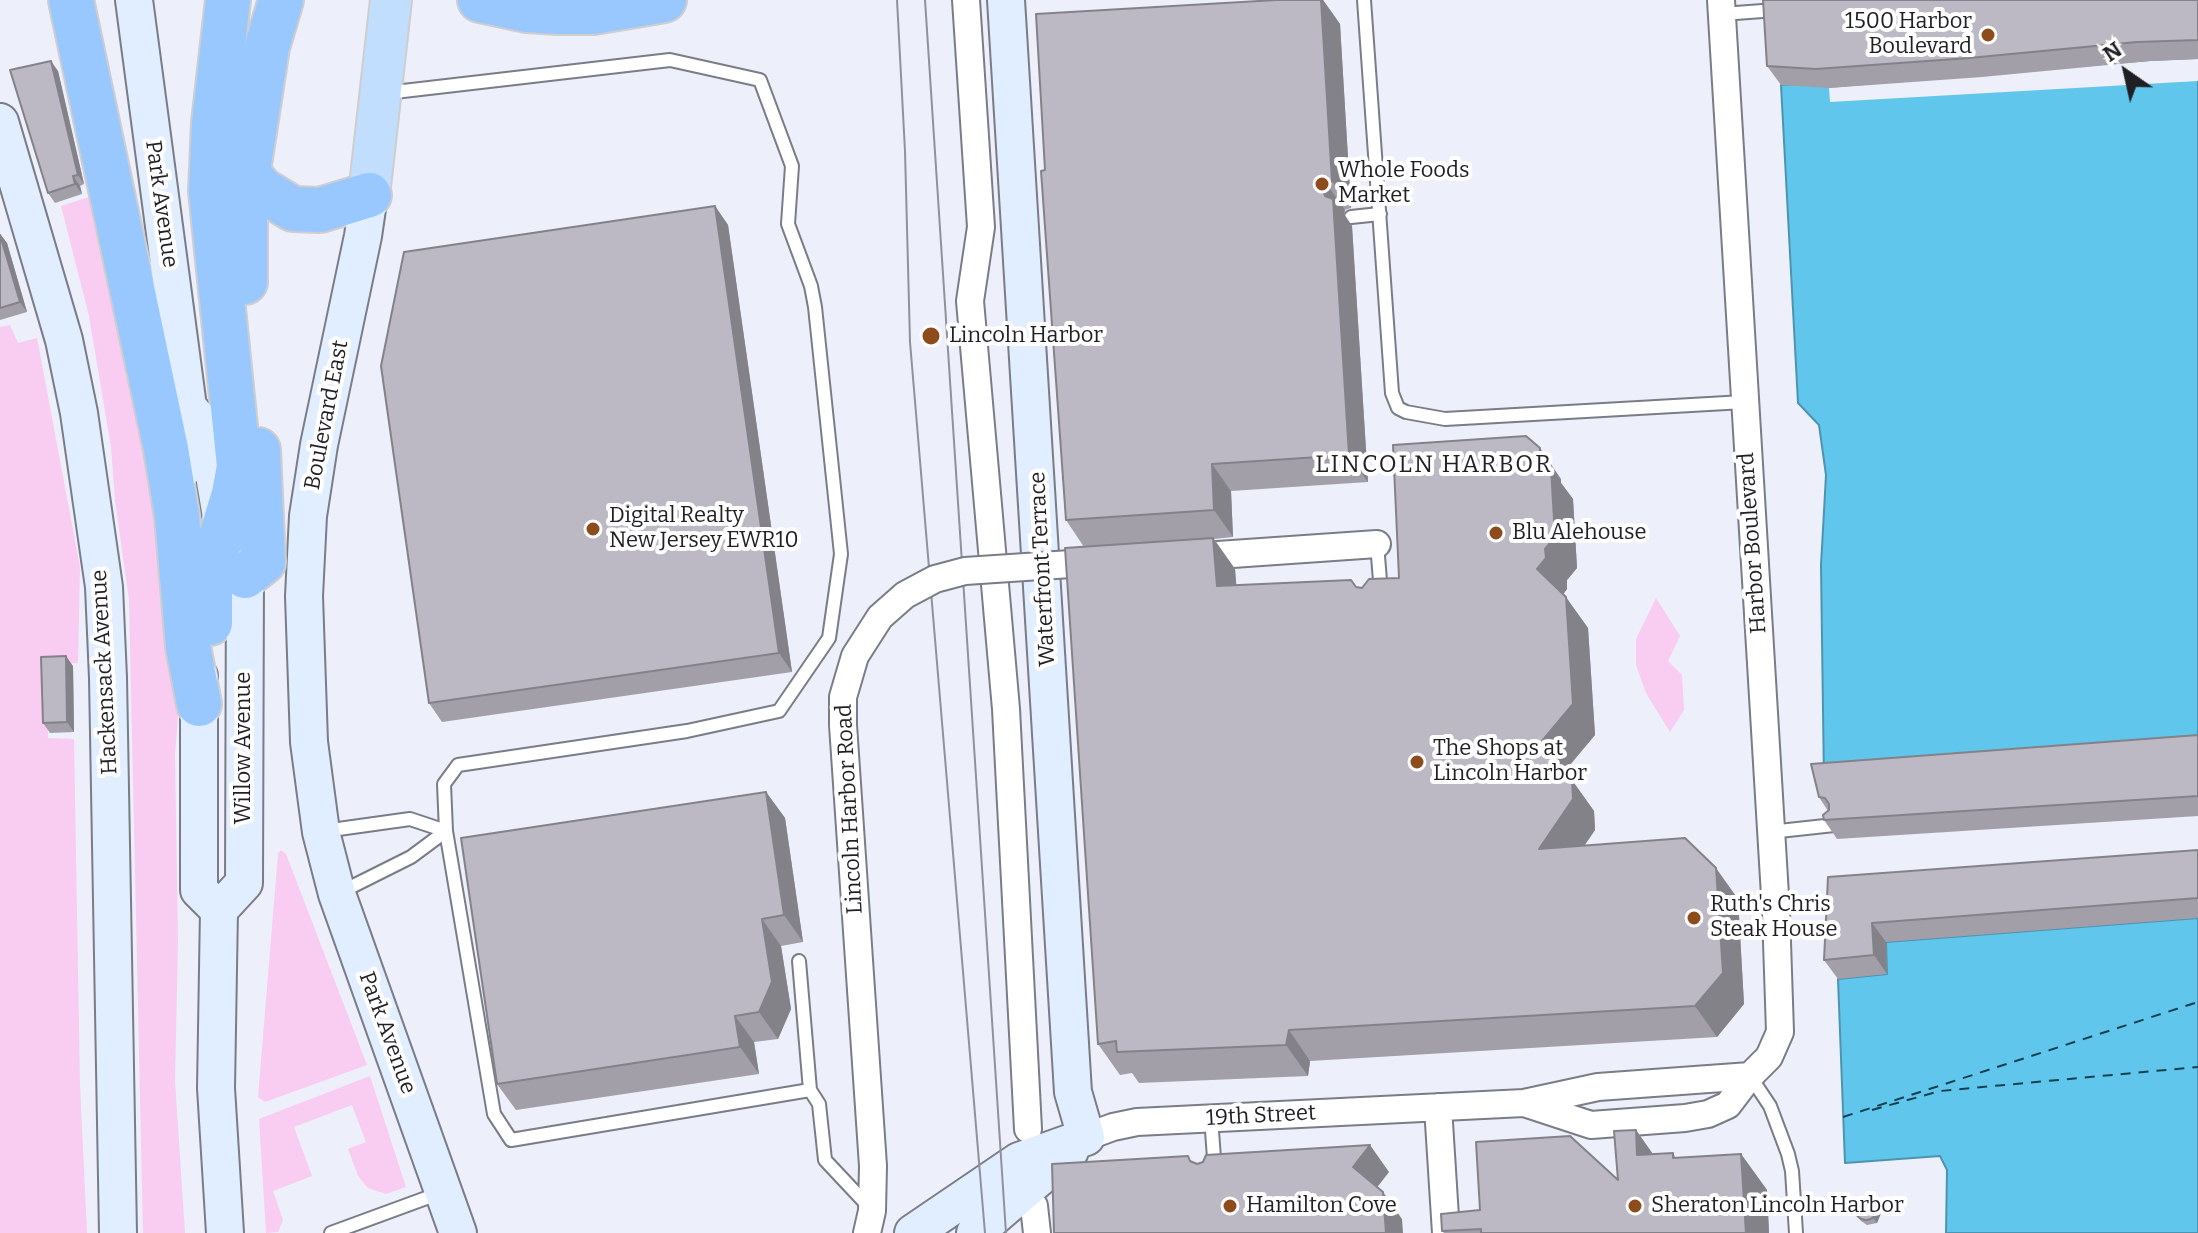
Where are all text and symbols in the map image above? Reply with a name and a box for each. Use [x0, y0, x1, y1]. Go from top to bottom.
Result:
place label: 1500 Harbor Boulevard [1845, 9, 1972, 60]
marker: 1500 Harbor Boulevard [1979, 26, 1997, 44]
north arrow [2086, 32, 2166, 112]
text: N [2098, 36, 2127, 68]
street label: Park Avenue [139, 139, 183, 269]
place label: Whole Foods Market [1338, 158, 1470, 210]
marker: Whole Foods Market [1313, 175, 1331, 193]
place label: Lincoln Harbor [949, 323, 1103, 349]
marker: Lincoln Harbor [920, 325, 942, 347]
street label: Boulevard East [300, 338, 354, 492]
district label: LINCOLN HARBOR [1315, 451, 1553, 479]
street label: Harbor Boulevard [1733, 451, 1773, 635]
street label: Waterfront Terrace [1025, 471, 1061, 667]
place label: Digital Realty New Jersey EWR10 [609, 503, 799, 554]
marker: Digital Realty New Jersey EWR10 [584, 520, 602, 538]
place label: Blu Alehouse [1512, 520, 1646, 546]
marker: Blu Alehouse [1487, 524, 1505, 542]
street label: Hackensack Avenue [86, 569, 124, 775]
street label: Willow Avenue [231, 672, 257, 824]
street label: Lincoln Harbor Road [831, 703, 869, 915]
place label: The Shops at Lincoln Harbor [1433, 736, 1587, 788]
marker: The Shops at Lincoln Harbor [1408, 753, 1426, 771]
place label: Ruth's Chris Steak House [1710, 892, 1838, 944]
marker: Ruth's Chris Steak House [1685, 909, 1703, 927]
street label: Park Avenue [353, 968, 421, 1098]
street label: 19th Street [1206, 1100, 1316, 1132]
place label: Hamilton Cove [1246, 1193, 1397, 1219]
place label: Sheraton Lincoln Harbor [1651, 1193, 1904, 1219]
marker: Hamilton Cove [1221, 1197, 1239, 1215]
marker: Sheraton Lincoln Harbor [1626, 1197, 1644, 1215]

